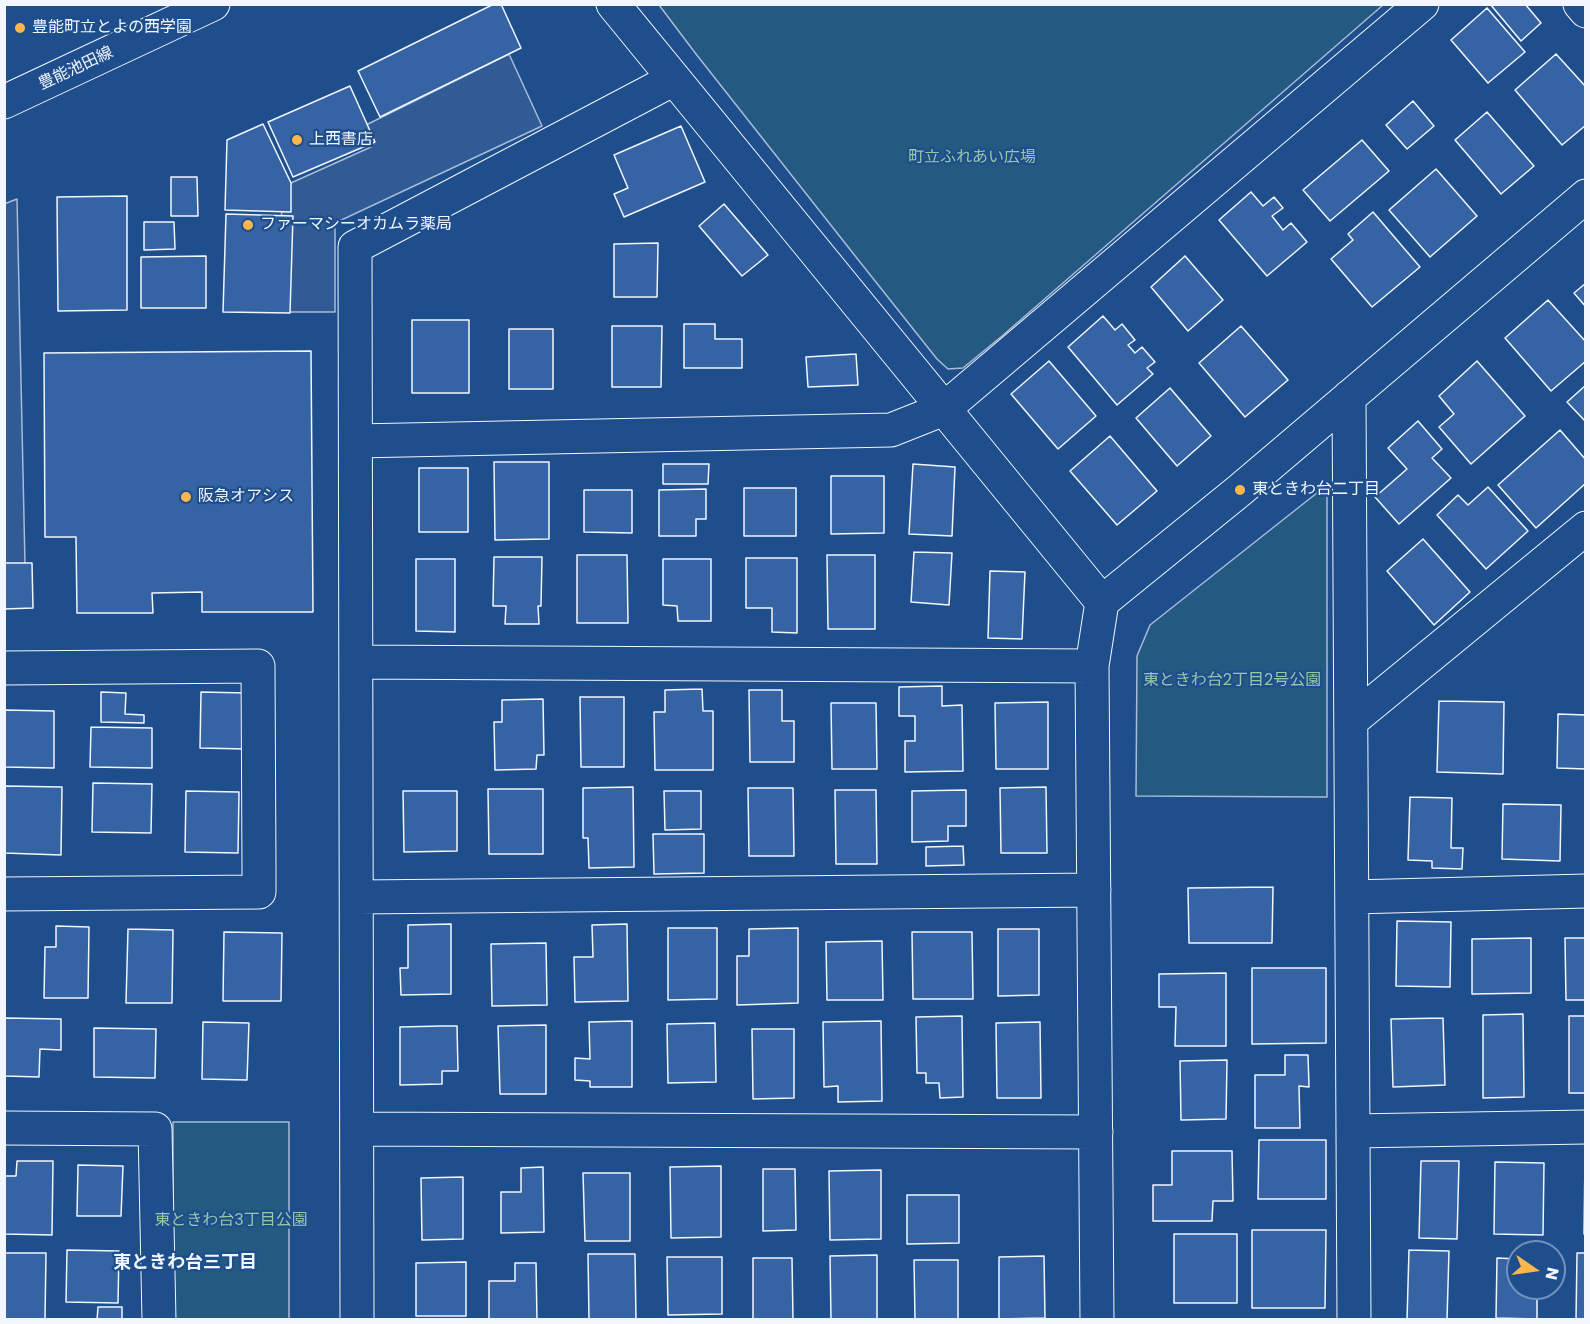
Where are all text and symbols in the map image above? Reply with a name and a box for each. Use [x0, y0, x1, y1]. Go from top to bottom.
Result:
place label: 豊能町立とよの西学園 [32, 18, 192, 38]
marker: 豊能町立とよの西学園 [13, 21, 27, 35]
street label: 豊能池田線 [36, 43, 116, 95]
place label: 上西書店 [309, 130, 373, 150]
marker: 上西書店 [290, 133, 304, 147]
park label: 町立ふれあい広場 [908, 148, 1036, 168]
place label: ファーマシーオカムラ薬局 [260, 215, 452, 235]
marker: ファーマシーオカムラ薬局 [241, 218, 255, 232]
place label: 東ときわ台二丁目 [1252, 480, 1380, 500]
marker: 東ときわ台二丁目 [1233, 483, 1247, 497]
place label: 阪急オアシス [198, 487, 294, 507]
marker: 阪急オアシス [179, 490, 193, 504]
park label: 東ときわ台2丁目2号公園 [1143, 671, 1321, 691]
park label: 東ときわ台3丁目公園 [154, 1211, 308, 1231]
north arrow [1506, 1240, 1566, 1300]
district label: 東ときわ台三丁目 [113, 1252, 257, 1274]
text: N [1540, 1265, 1565, 1282]

